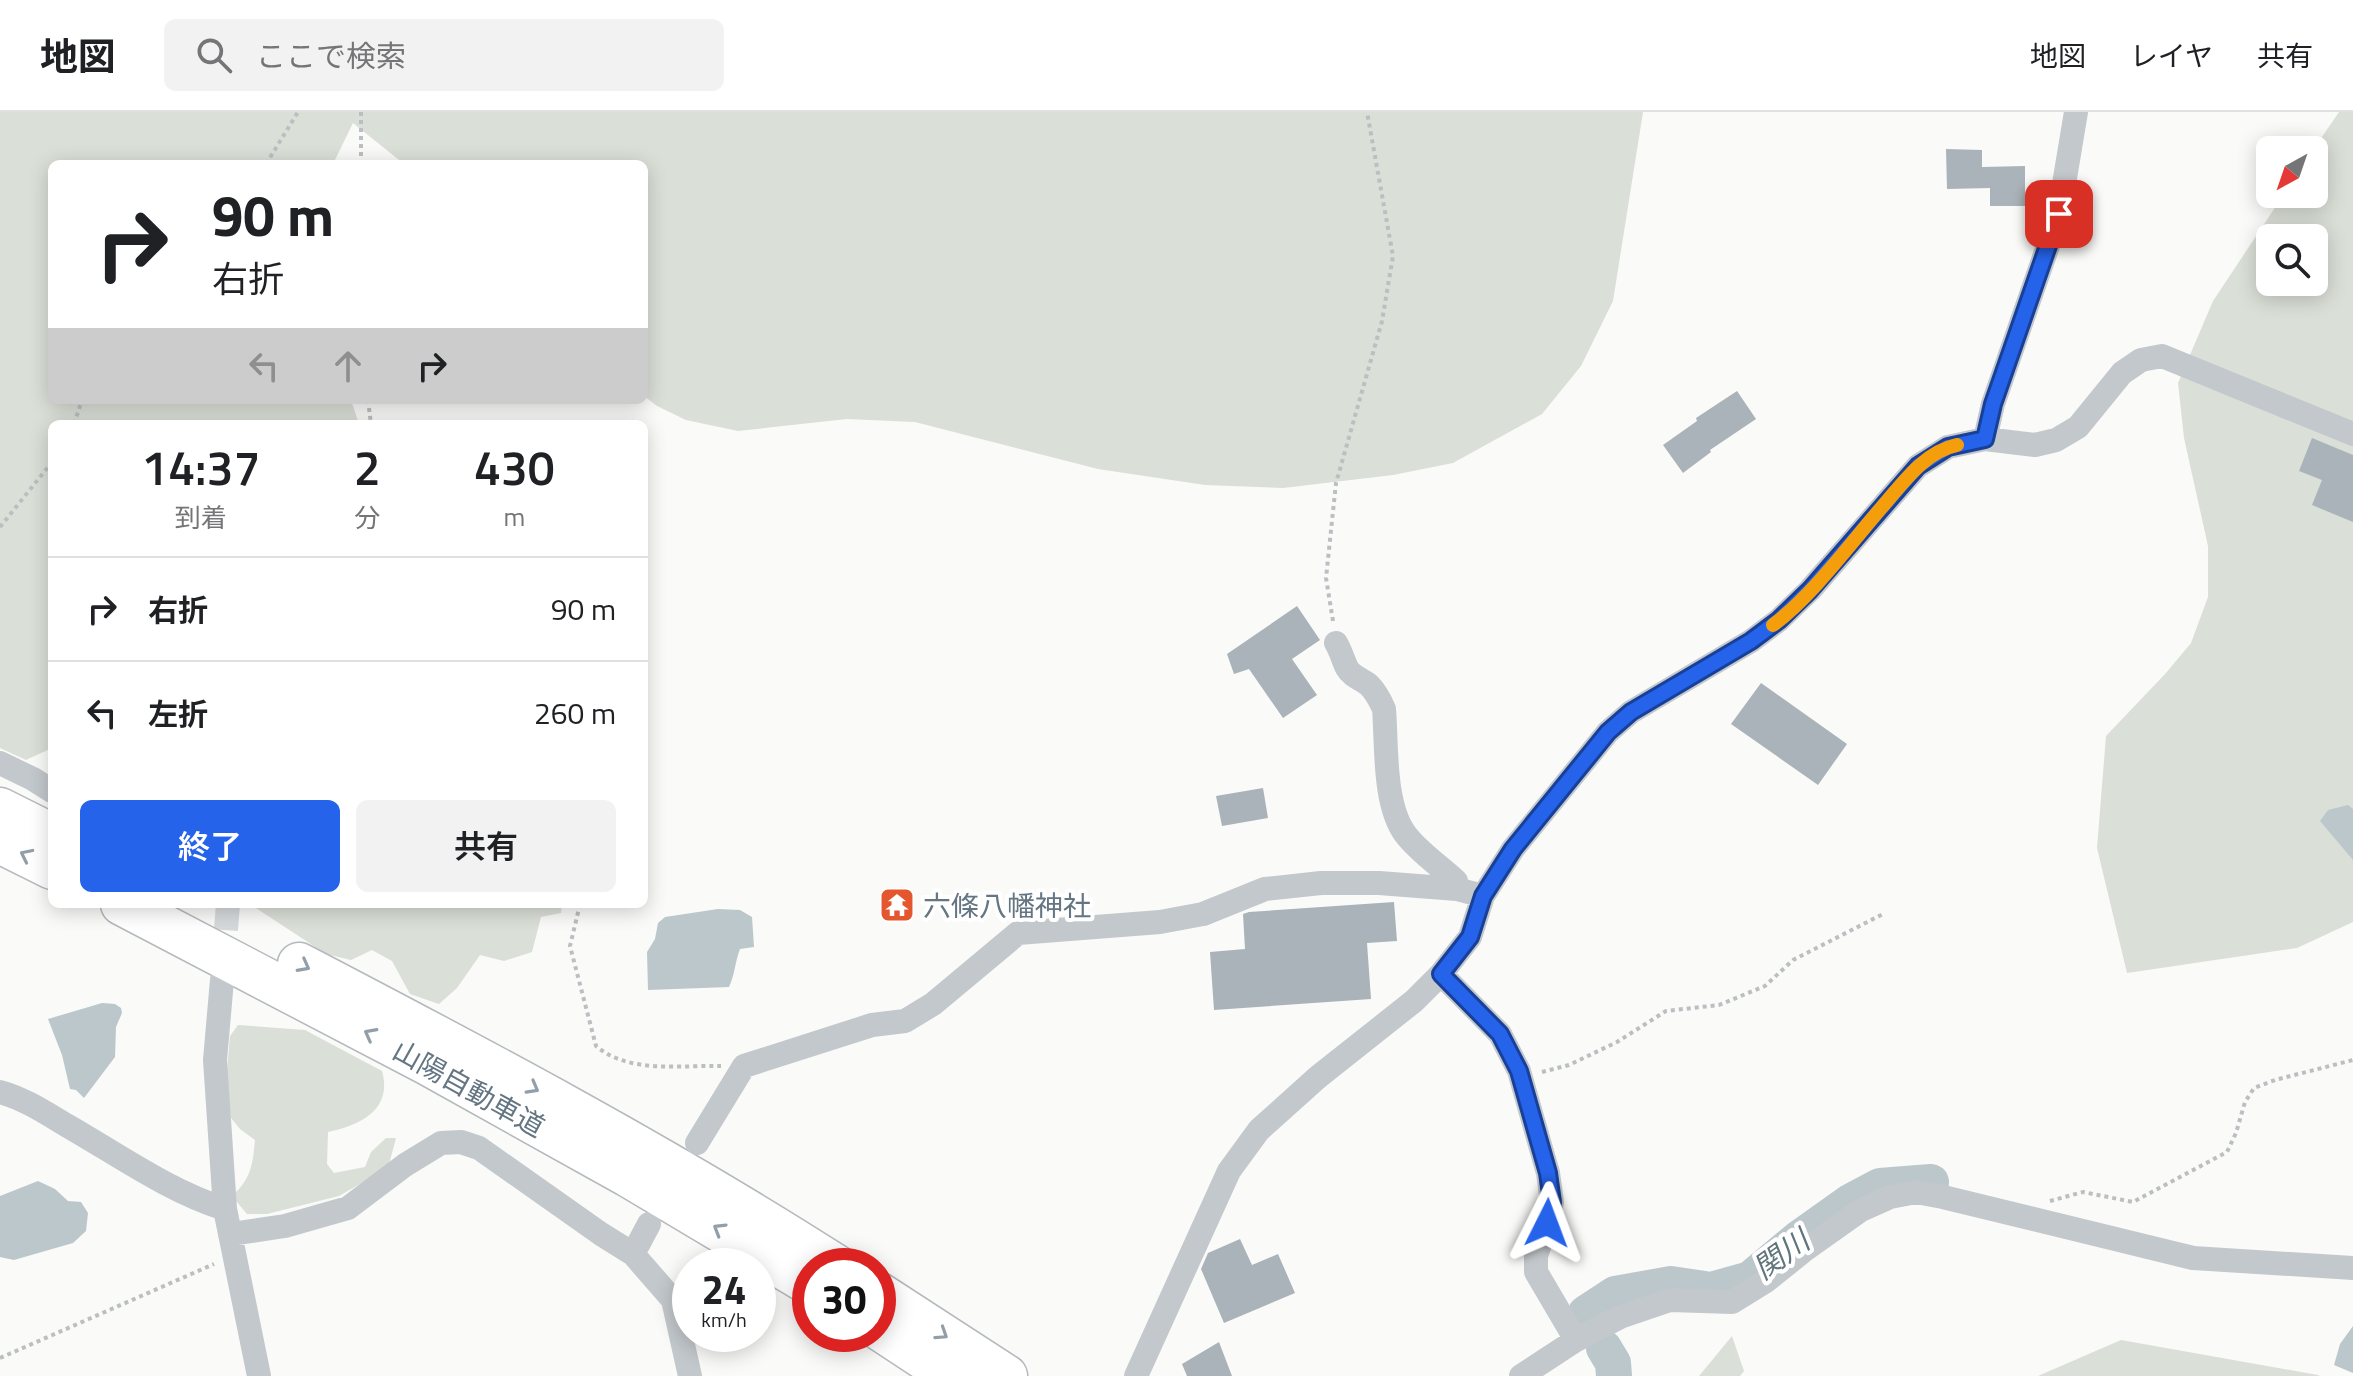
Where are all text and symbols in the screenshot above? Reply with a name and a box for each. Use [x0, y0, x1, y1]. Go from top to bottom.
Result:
search box [164, 19, 724, 91]
text: 地図 [40, 27, 116, 85]
icon: search [192, 33, 236, 77]
text: ここで検索 [256, 33, 406, 79]
text: 地図 [2030, 34, 2086, 77]
text: レイヤ [2130, 34, 2213, 77]
text: 共有 [2257, 34, 2313, 77]
north arrow [2256, 136, 2328, 208]
map controls [2256, 136, 2328, 296]
text: 90 m [212, 173, 334, 258]
pin [2025, 180, 2093, 248]
icon: right [80, 192, 184, 296]
icon: arrive [2037, 192, 2081, 236]
button: search [2256, 224, 2328, 296]
text: 右折 [212, 251, 284, 306]
icon: left [242, 344, 286, 388]
icon: ahead [326, 344, 370, 388]
icon: right [410, 344, 454, 388]
text: 14:37 [141, 431, 260, 504]
text: 2 [354, 431, 381, 504]
text: 430 [474, 431, 555, 504]
text: m [503, 497, 525, 536]
text: 到着 [175, 498, 227, 537]
text: 分 [354, 498, 380, 537]
text: 90 m [551, 586, 616, 632]
icon: right [80, 587, 124, 631]
text: 右折 [148, 587, 208, 633]
text: 260 m [534, 690, 616, 736]
icon: left [80, 691, 124, 735]
text: 左折 [148, 691, 208, 737]
button: 終了 [80, 800, 340, 892]
button: 共有 [356, 800, 616, 892]
one-way arrow [20, 849, 35, 864]
place label: 六條八幡神社 [923, 884, 1091, 927]
temple icon: 六條八幡神社 [878, 886, 916, 924]
one-way arrow [295, 956, 310, 971]
one-way arrow [364, 1028, 379, 1043]
street label: 山陽自動車道 [385, 1028, 553, 1148]
one-way arrow [524, 1078, 539, 1094]
position arrow [1505, 1181, 1589, 1265]
water label: 関川 [1743, 1216, 1821, 1290]
one-way arrow [713, 1223, 728, 1239]
speed limit sign: 30 [792, 1248, 896, 1352]
text: 24 [702, 1259, 746, 1320]
text: km/h [701, 1304, 747, 1335]
one-way arrow [934, 1324, 948, 1339]

